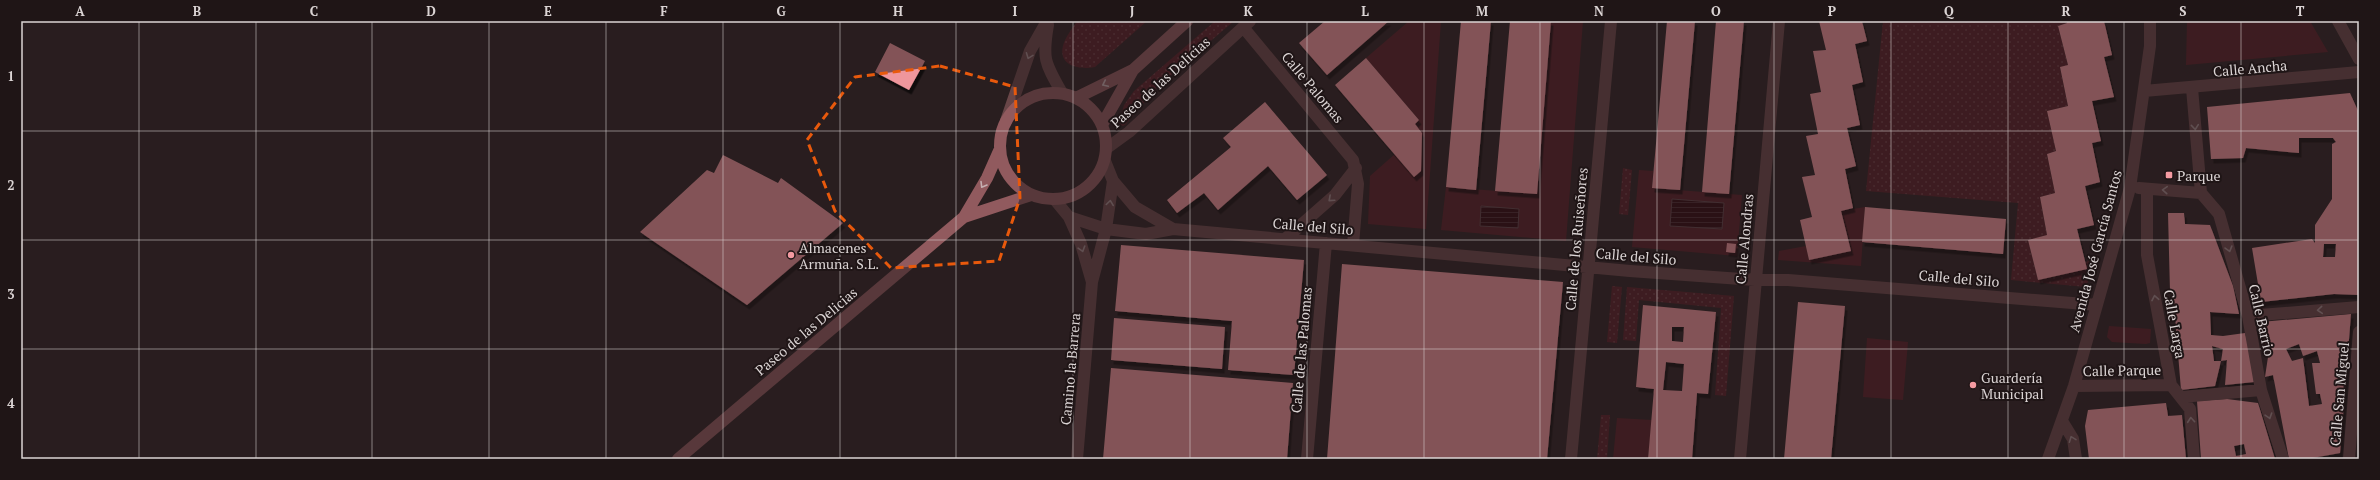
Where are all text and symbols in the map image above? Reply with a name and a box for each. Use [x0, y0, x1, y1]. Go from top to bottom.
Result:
text: A [75, 2, 85, 20]
text: B [193, 2, 201, 20]
text: C [310, 2, 318, 20]
text: D [426, 2, 436, 20]
text: E [544, 2, 552, 20]
text: F [660, 2, 668, 20]
text: G [776, 2, 786, 20]
text: H [893, 2, 903, 20]
text: I [1013, 2, 1018, 20]
text: J [1130, 2, 1135, 20]
text: K [1243, 2, 1253, 20]
text: L [1361, 2, 1369, 20]
text: M [1476, 2, 1488, 20]
text: N [1594, 2, 1604, 20]
text: O [1711, 2, 1721, 20]
text: P [1828, 2, 1836, 20]
text: Q [1944, 2, 1955, 20]
text: R [2061, 2, 2071, 20]
text: S [2179, 2, 2187, 20]
text: T [2296, 2, 2305, 20]
street label: Paseo de las Delicias [1106, 32, 1214, 132]
street label: Calle Palomas [1278, 47, 1348, 127]
one-way arrow [1025, 52, 1033, 59]
street label: Calle Ancha [2212, 55, 2288, 81]
text: 1 [7, 67, 15, 85]
one-way arrow [1102, 79, 1109, 87]
one-way arrow [2190, 124, 2199, 130]
place label: Parque [2177, 166, 2221, 185]
street label: Calle de los Ruiseñores [1560, 167, 1592, 311]
street label: Avenida José García Santos [2064, 168, 2126, 334]
marker: Parque [2164, 170, 2174, 180]
text: 2 [7, 176, 15, 194]
one-way arrow [981, 181, 988, 188]
one-way arrow [2162, 186, 2168, 195]
street label: Calle Alondras [1731, 193, 1757, 285]
one-way arrow [1329, 194, 1336, 201]
one-way arrow [1105, 200, 1114, 206]
street label: Calle del Silo [1272, 213, 1354, 239]
place label: Almacenes Armuña. S.L. [799, 238, 879, 273]
street label: Calle del Silo [1595, 243, 1677, 269]
one-way arrow [1077, 245, 1086, 252]
one-way arrow [2224, 246, 2233, 253]
marker: Almacenes Armuña. S.L. [786, 250, 796, 260]
street label: Calle del Silo [1918, 265, 2000, 291]
street label: Calle Barrio [2244, 282, 2280, 358]
street label: Paseo de las Delicias [751, 283, 861, 379]
text: 3 [7, 285, 15, 303]
street label: Calle de las Palomas [1286, 286, 1316, 414]
street label: Calle Larga [2160, 288, 2190, 360]
one-way arrow [2151, 295, 2160, 301]
one-way arrow [2317, 306, 2323, 315]
street label: Camino la Barrera [1056, 312, 1084, 426]
street label: Calle San Miguel [2325, 341, 2353, 447]
street label: Calle Parque [2083, 360, 2161, 380]
place label: Guardería Municipal [1981, 368, 2044, 403]
marker: Guardería Municipal [1968, 380, 1978, 390]
text: 4 [7, 394, 15, 412]
one-way arrow [2264, 412, 2273, 419]
one-way arrow [2186, 417, 2195, 423]
one-way arrow [2068, 436, 2076, 443]

